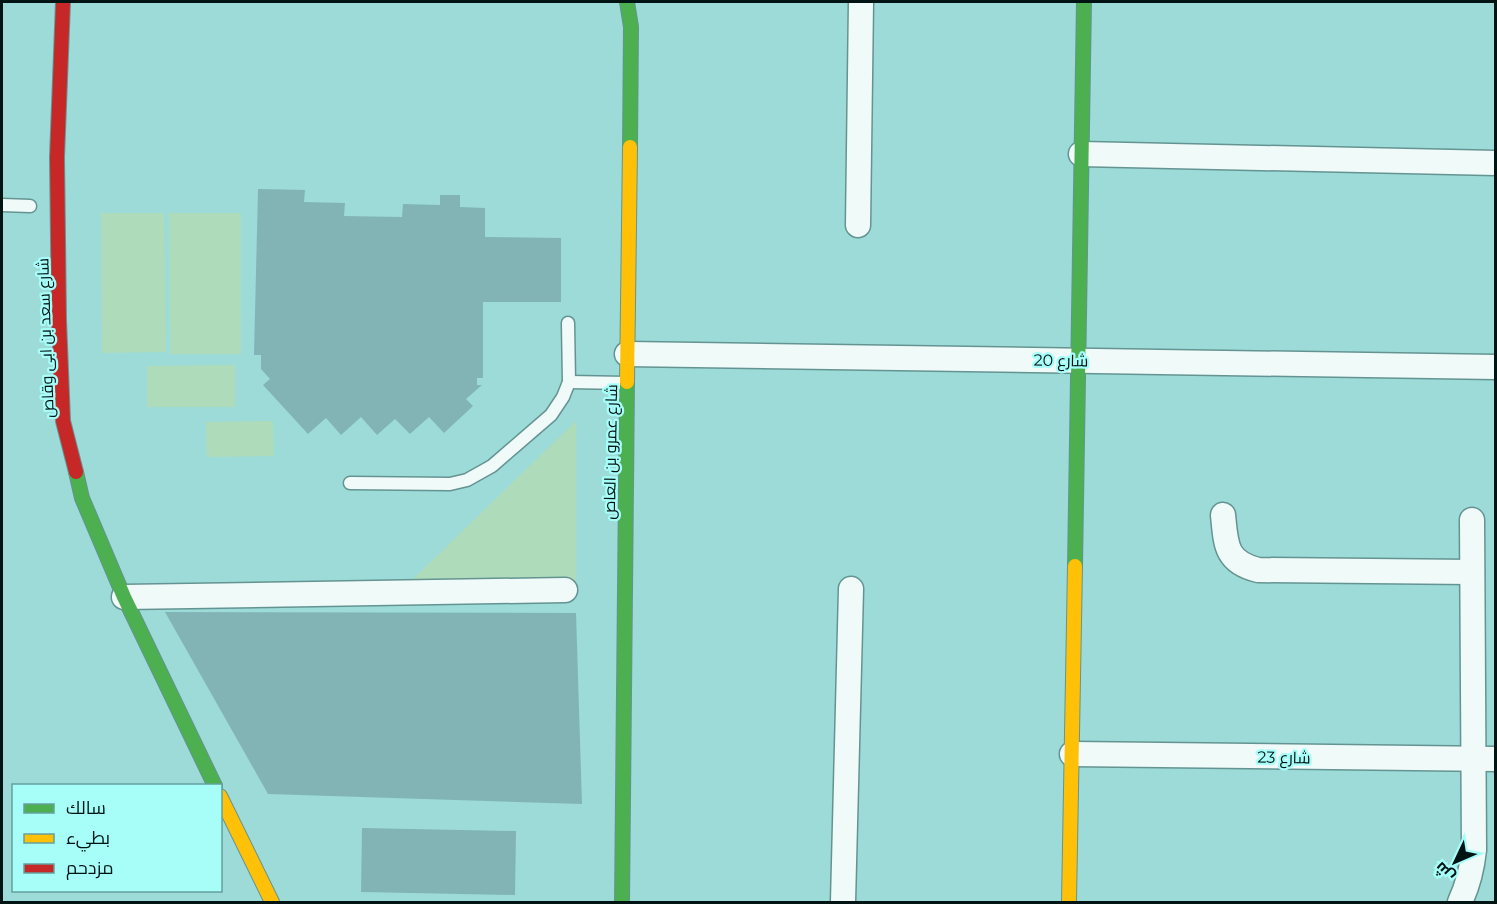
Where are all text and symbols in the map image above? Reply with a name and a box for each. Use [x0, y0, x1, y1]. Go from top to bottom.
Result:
street label: شارع سعد بن ابى وقاص [33, 258, 60, 418]
street label: شارع 20 [1033, 351, 1089, 372]
street label: شارع عمرو بن العاص [600, 384, 623, 520]
street label: شارع 23 [1257, 748, 1311, 769]
legend [12, 784, 222, 892]
text: سالك [66, 797, 106, 819]
text: بطيء [66, 827, 110, 852]
north arrow [1425, 832, 1485, 892]
text: مزدحم [66, 857, 114, 880]
text: ش [1431, 858, 1459, 886]

